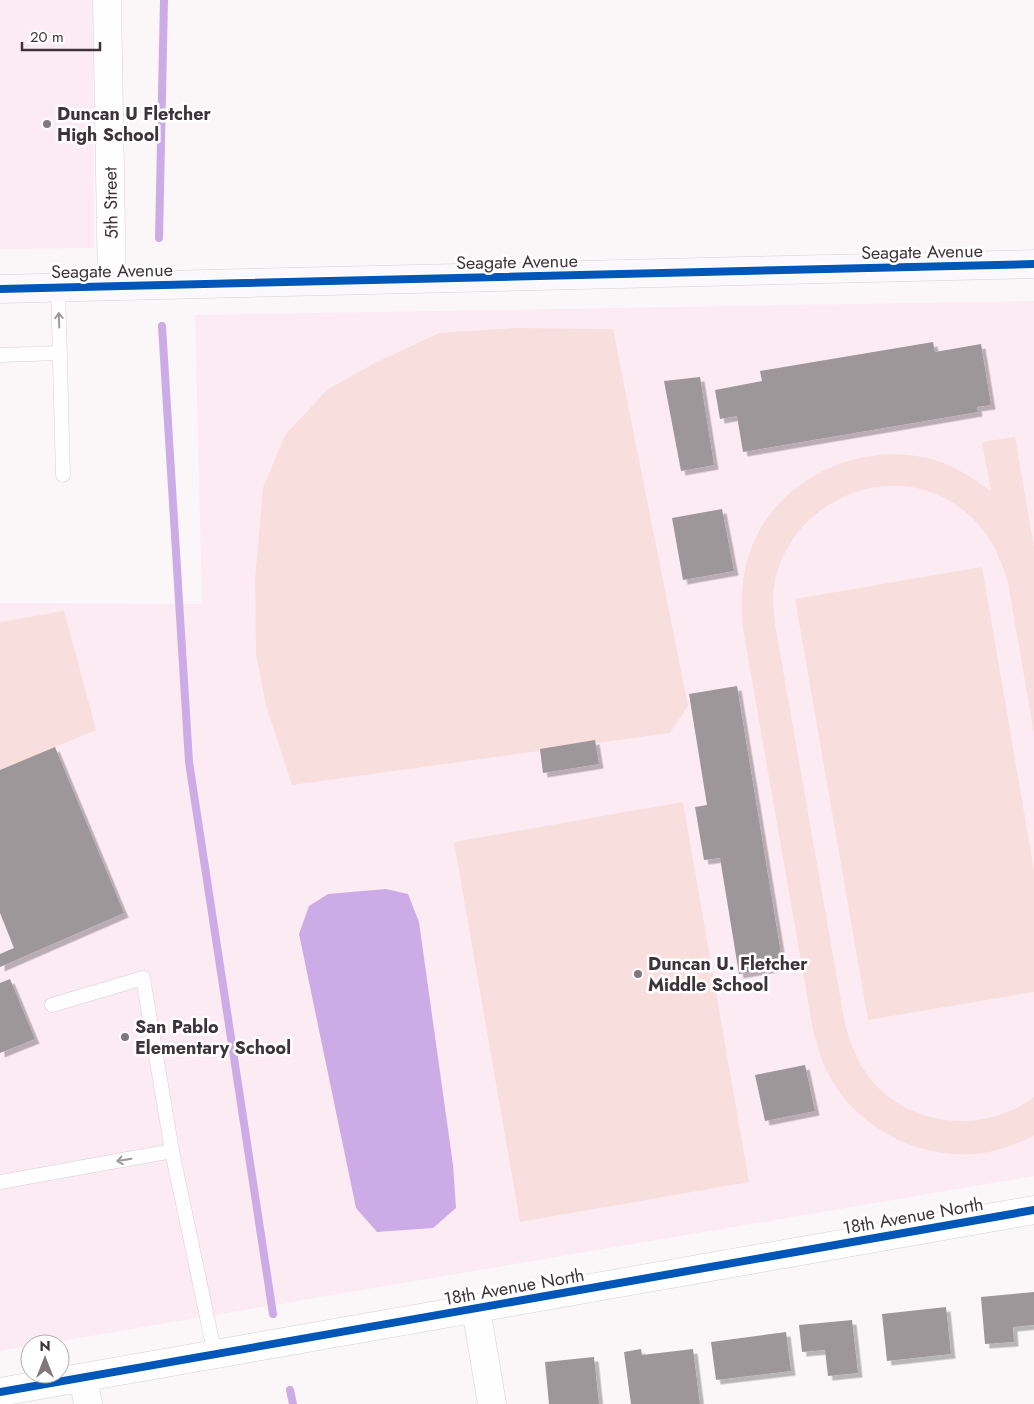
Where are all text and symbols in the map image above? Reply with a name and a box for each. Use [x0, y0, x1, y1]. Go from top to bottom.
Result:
scale bar [22, 20, 100, 52]
text: 20 m [30, 26, 64, 48]
place label: Duncan U Fletcher High School [57, 101, 212, 148]
marker: Duncan U Fletcher High School [41, 118, 53, 130]
street label: 5th Street [97, 166, 125, 239]
street label: Seagate Avenue [861, 238, 983, 266]
street label: Seagate Avenue [456, 248, 578, 276]
street label: Seagate Avenue [51, 257, 173, 285]
one-way arrow [54, 313, 64, 329]
place label: Duncan U. Fletcher Middle School [648, 951, 808, 998]
marker: Duncan U. Fletcher Middle School [632, 968, 644, 980]
place label: San Pablo Elementary School [135, 1014, 291, 1061]
marker: San Pablo Elementary School [119, 1031, 131, 1043]
one-way arrow [117, 1155, 133, 1165]
street label: 18th Avenue North [841, 1191, 985, 1241]
street label: 18th Avenue North [442, 1262, 586, 1312]
north arrow [20, 1334, 70, 1384]
text: N [39, 1336, 51, 1356]

